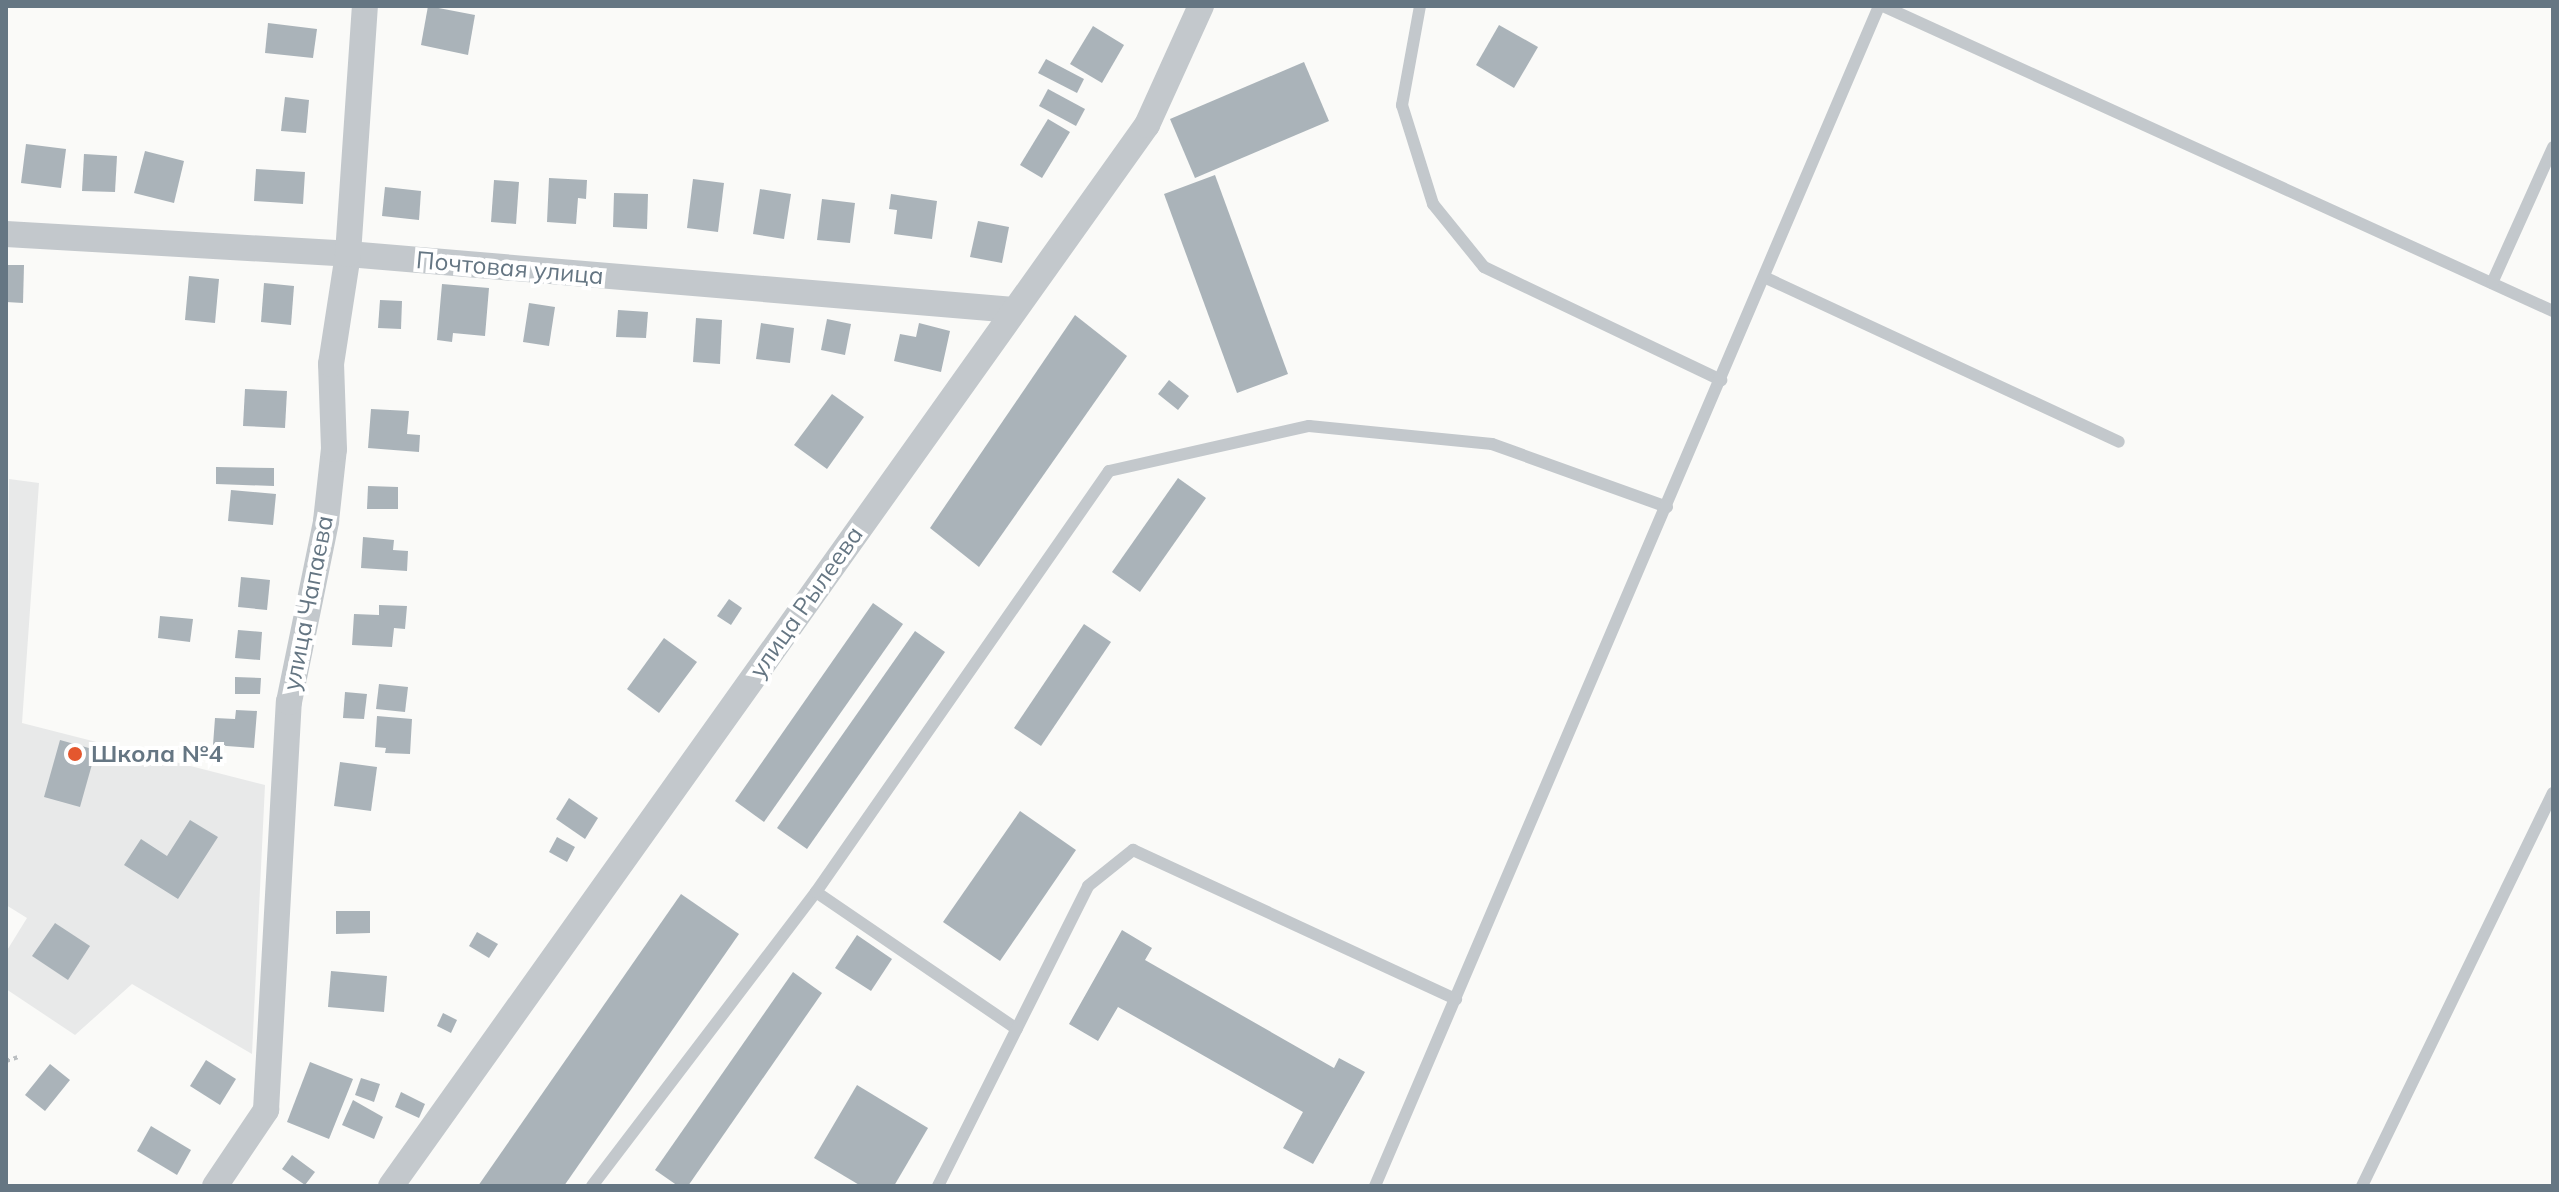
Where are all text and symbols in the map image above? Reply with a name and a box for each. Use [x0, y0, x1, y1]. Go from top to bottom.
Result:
street label: Почтовая улица [415, 245, 605, 291]
street label: улица Чапаева [277, 513, 339, 693]
street label: улица Рылеева [743, 521, 869, 683]
place label: Школа №4 [91, 740, 223, 768]
marker: Школа №4 [66, 745, 84, 763]

